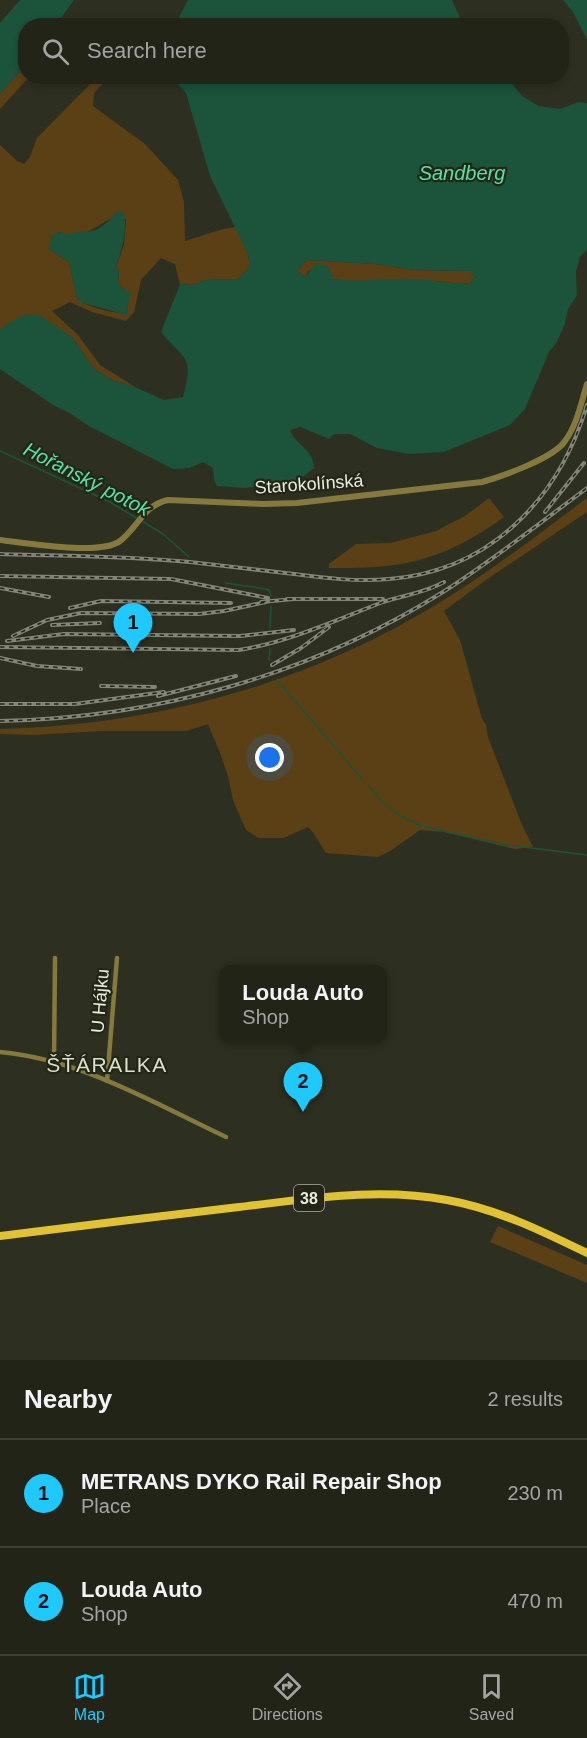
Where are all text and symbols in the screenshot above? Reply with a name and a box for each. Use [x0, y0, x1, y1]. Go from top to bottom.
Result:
search box [18, 18, 569, 84]
icon: search [39, 35, 72, 68]
text: Search here [87, 38, 207, 63]
water label: Sandberg [419, 162, 505, 184]
water label: Hořanský potok [20, 438, 155, 521]
street label: Starokolínská [254, 470, 365, 498]
pin: 1 [114, 604, 152, 653]
your location [255, 743, 284, 772]
popup [219, 965, 387, 1043]
street label: U Hájku [87, 968, 113, 1034]
text: Louda Auto [242, 980, 364, 1005]
text: Shop [242, 1006, 289, 1028]
district label: ŠŤÁRALKA [46, 1053, 168, 1076]
pin: 2 [284, 1062, 322, 1112]
road number: 38 [294, 1185, 324, 1211]
text: Nearby [24, 1384, 112, 1414]
text: 2 results [487, 1388, 563, 1410]
text: METRANS DYKO Rail Repair Shop [81, 1469, 442, 1494]
text: 1 [38, 1482, 49, 1504]
text: 230 m [507, 1482, 563, 1504]
text: Place [81, 1495, 131, 1517]
text: Louda Auto [81, 1577, 202, 1602]
text: 2 [38, 1590, 49, 1612]
text: 470 m [507, 1590, 563, 1612]
text: Shop [81, 1603, 128, 1625]
tab: Map [73, 1670, 106, 1724]
tab: Directions [252, 1670, 323, 1724]
tab: Saved [469, 1670, 514, 1724]

